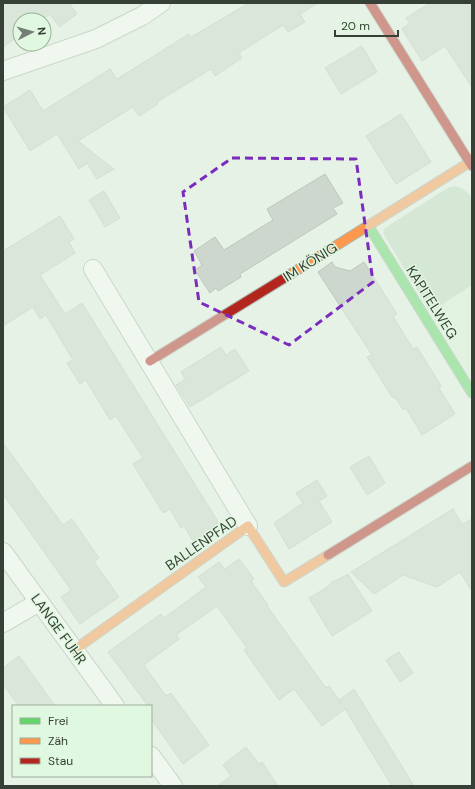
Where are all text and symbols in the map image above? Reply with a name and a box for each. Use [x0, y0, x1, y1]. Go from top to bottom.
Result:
north arrow [12, 12, 52, 52]
scale bar [335, 12, 398, 38]
text: 20 m [341, 18, 370, 34]
text: N [35, 26, 49, 36]
street label: IM KÖNIG [279, 238, 341, 286]
street label: KAPITELWEG [402, 262, 462, 342]
street label: BALLENPFAD [162, 512, 240, 574]
street label: LANGE FUHR [27, 590, 91, 668]
legend [12, 705, 152, 777]
text: Frei [48, 713, 68, 729]
text: Zäh [48, 733, 68, 749]
text: Stau [48, 753, 73, 769]

